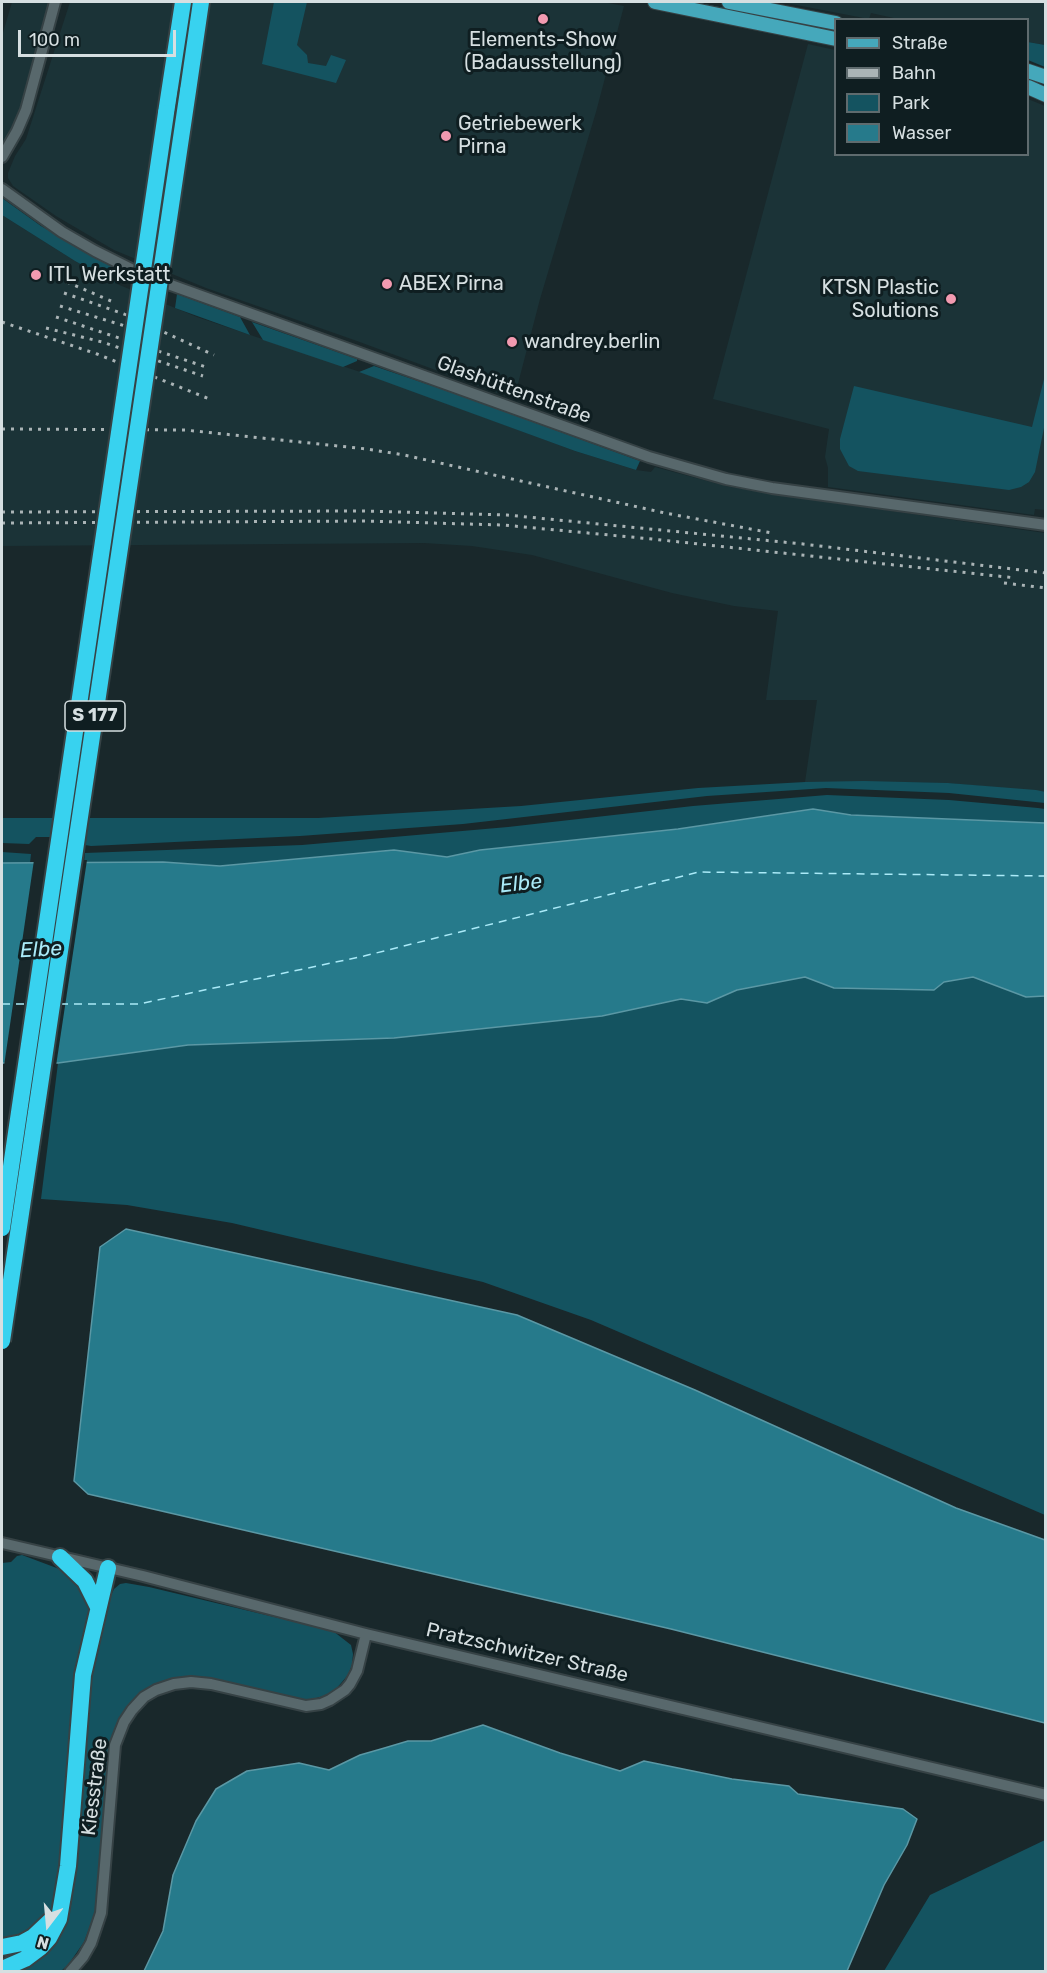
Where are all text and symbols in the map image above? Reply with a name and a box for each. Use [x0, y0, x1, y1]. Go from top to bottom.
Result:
marker: Elements-Show (Badausstellung) [536, 12, 550, 26]
scale bar [21, 18, 178, 56]
legend [834, 18, 1029, 156]
place label: Elements-Show (Badausstellung) [464, 28, 622, 75]
text: 100 m [29, 29, 80, 51]
text: Straße [892, 32, 948, 54]
text: Bahn [892, 62, 936, 84]
text: Park [892, 92, 929, 114]
place label: Getriebewerk Pirna [458, 112, 582, 159]
text: Wasser [892, 122, 951, 144]
marker: Getriebewerk Pirna [439, 129, 453, 143]
place label: ITL Werkstatt [48, 263, 170, 287]
marker: ITL Werkstatt [29, 268, 43, 282]
place label: ABEX Pirna [399, 272, 504, 296]
place label: KTSN Plastic Solutions [822, 276, 939, 323]
marker: ABEX Pirna [380, 277, 394, 291]
marker: KTSN Plastic Solutions [944, 292, 958, 306]
place label: wandrey.berlin [524, 330, 660, 354]
marker: wandrey.berlin [505, 335, 519, 349]
street label: Glashüttenstraße [434, 351, 594, 429]
road number: S 177 [65, 701, 125, 731]
water label: Elbe [499, 869, 543, 899]
water label: Elbe [19, 936, 63, 964]
street label: Pratzschwitzer Straße [424, 1618, 630, 1688]
street label: Kiesstraße [77, 1737, 113, 1837]
north arrow [18, 1895, 78, 1955]
text: N [35, 1932, 51, 1954]

